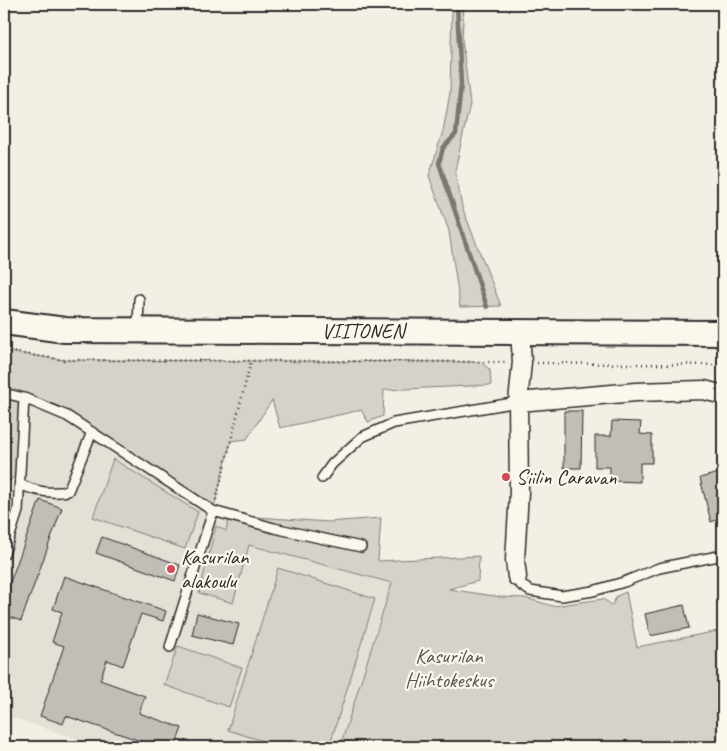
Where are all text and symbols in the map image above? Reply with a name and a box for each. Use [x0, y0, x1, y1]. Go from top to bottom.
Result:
street label: VIITONEN [322, 318, 408, 344]
place label: Siilin Caravan [516, 464, 617, 490]
marker: Siilin Caravan [500, 471, 512, 483]
place label: Kasurilan alakoulu [181, 544, 249, 594]
marker: Kasurilan alakoulu [165, 563, 177, 575]
park label: Kasurilan Hiihtokeskus [405, 643, 495, 693]

